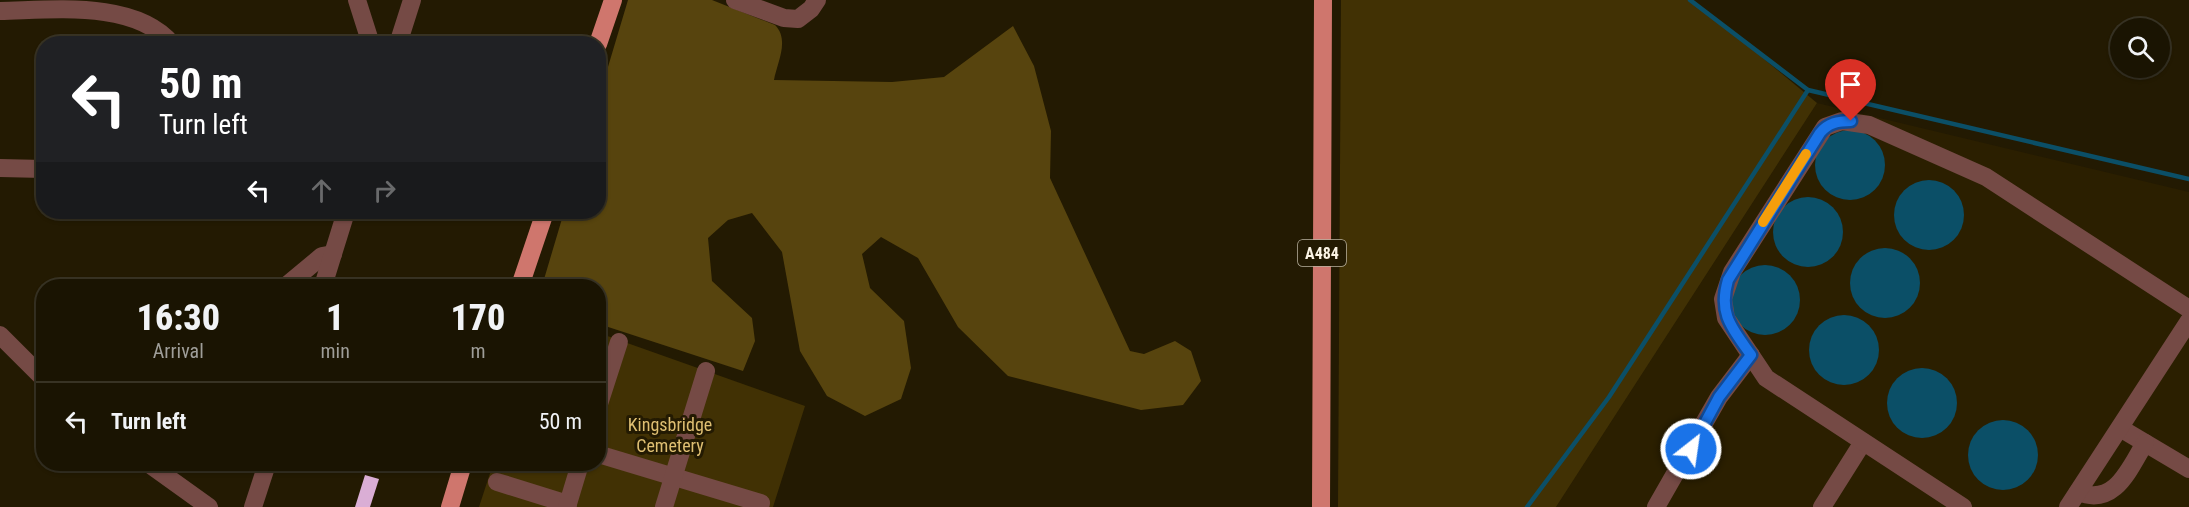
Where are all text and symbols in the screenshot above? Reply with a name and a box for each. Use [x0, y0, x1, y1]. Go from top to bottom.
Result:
map controls [2110, 18, 2170, 78]
button: search [2110, 18, 2170, 78]
text: 50 m [159, 59, 242, 108]
pin [1825, 59, 1876, 121]
icon: left [60, 60, 138, 138]
icon: arrive [1834, 68, 1867, 101]
text: Turn left [159, 109, 248, 141]
icon: left [242, 174, 275, 207]
icon: ahead [305, 174, 338, 207]
icon: right [368, 174, 401, 207]
road number: A484 [1298, 240, 1346, 266]
text: 16:30 [137, 297, 220, 339]
text: 1 [326, 297, 344, 339]
text: 170 [450, 297, 505, 339]
text: Arrival [153, 339, 204, 363]
text: min [321, 339, 350, 363]
text: m [470, 339, 485, 363]
icon: left [60, 405, 93, 438]
text: Turn left [111, 409, 186, 434]
text: 50 m [539, 409, 582, 434]
park label: Kingsbridge Cemetery [628, 414, 712, 456]
position arrow [1659, 417, 1723, 481]

